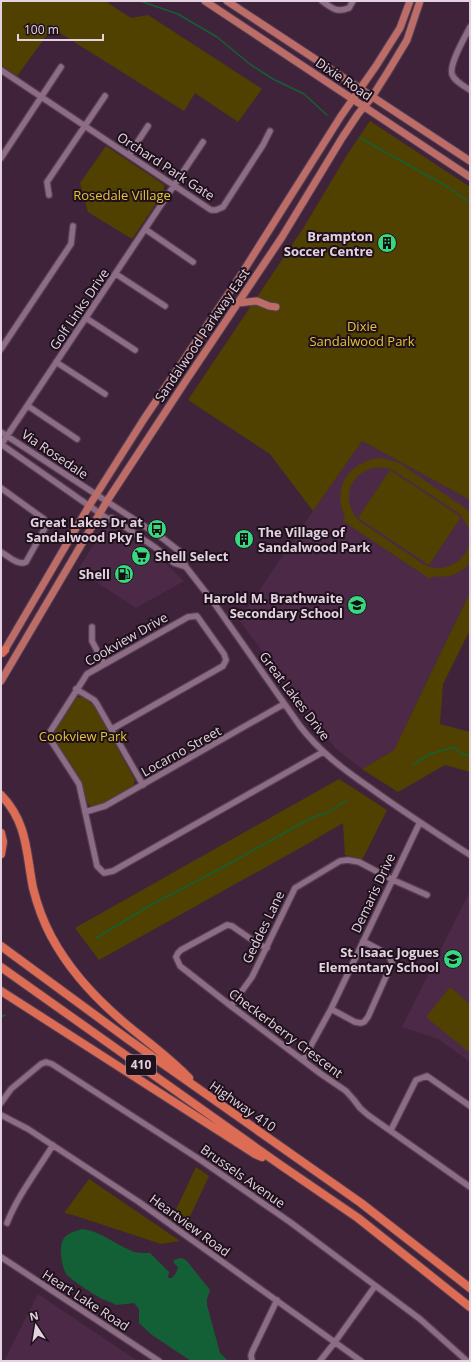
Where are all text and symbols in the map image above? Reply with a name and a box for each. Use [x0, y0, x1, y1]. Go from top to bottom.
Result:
scale bar [18, 16, 103, 42]
text: 100 m [24, 21, 59, 38]
street label: Dixie Road [312, 54, 376, 104]
street label: Orchard Park Gate [114, 128, 218, 204]
park label: Rosedale Village [73, 186, 171, 204]
place label: Brampton Soccer Centre [284, 227, 373, 260]
building icon: Brampton Soccer Centre [376, 232, 398, 254]
street label: Sandalwood Parkway East [151, 264, 254, 405]
street label: Golf Links Drive [45, 265, 113, 353]
park label: Dixie Sandalwood Park [309, 317, 415, 350]
street label: Via Rosedale [18, 425, 92, 483]
place label: Great Lakes Dr at Sandalwood Pky E [26, 513, 143, 546]
bus stop icon: Great Lakes Dr at Sandalwood Pky E [146, 518, 168, 540]
place label: The Village of Sandalwood Park [258, 523, 371, 556]
building icon: The Village of Sandalwood Park [233, 528, 255, 550]
supermarket icon: Shell Select [130, 545, 152, 567]
place label: Shell Select [155, 547, 229, 565]
fuel station icon: Shell [113, 563, 135, 585]
place label: Shell [79, 565, 110, 583]
place label: Harold M. Brathwaite Secondary School [203, 589, 343, 622]
school or university icon: Harold M. Brathwaite Secondary School [346, 594, 368, 616]
street label: Cookview Drive [81, 608, 171, 670]
street label: Great Lakes Drive [256, 648, 334, 744]
street label: Locarno Street [138, 721, 225, 780]
park label: Cookview Park [39, 727, 127, 745]
street label: Demaris Drive [347, 850, 399, 936]
street label: Geddes Lane [238, 888, 288, 966]
place label: St. Isaac Jogues Elementary School [318, 943, 439, 976]
school or university icon: St. Isaac Jogues Elementary School [442, 948, 464, 970]
street label: Checkerberry Crescent [225, 984, 347, 1082]
road number: 410 [126, 1055, 156, 1075]
street label: Highway 410 [206, 1076, 280, 1136]
street label: Brussels Avenue [197, 1140, 289, 1212]
street label: Heartview Road [146, 1190, 234, 1260]
street label: Heart Lake Road [39, 1265, 133, 1335]
north arrow [16, 1306, 56, 1346]
text: N [28, 1307, 40, 1324]

